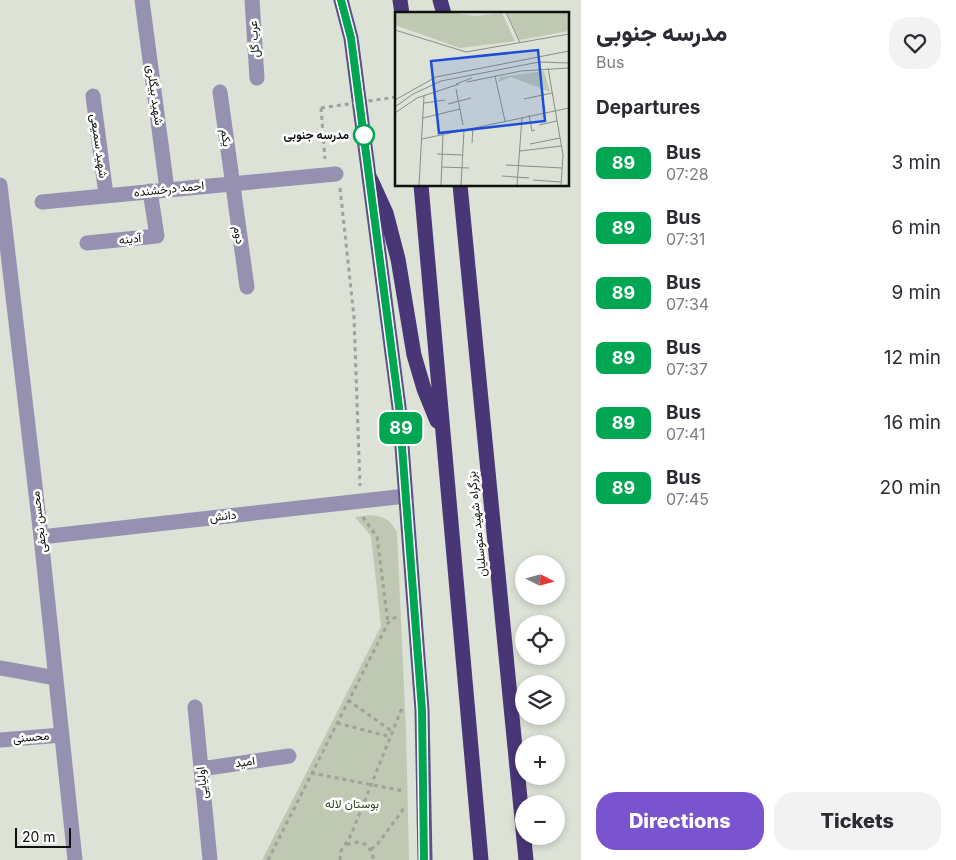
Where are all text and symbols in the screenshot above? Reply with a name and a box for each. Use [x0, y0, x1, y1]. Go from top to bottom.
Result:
inset map [395, 12, 568, 186]
button: heart [889, 17, 941, 69]
text: مدرسه جنوبی [596, 18, 727, 47]
street label: عرب گل [245, 20, 263, 58]
text: Bus [596, 52, 624, 72]
street label: شهید بیگلری [143, 64, 167, 126]
text: Departures [596, 96, 700, 119]
street label: شهید سمیعی [87, 113, 111, 179]
marker: مدرسه جنوبی [353, 124, 375, 146]
place label: مدرسه جنوبی [283, 127, 349, 143]
street label: یکم [217, 128, 235, 148]
text: Bus [666, 141, 701, 164]
text: 3 min [891, 151, 941, 174]
text: 89 [612, 152, 635, 173]
text: 07:28 [666, 164, 709, 184]
street label: احمد درخشنده [133, 177, 205, 201]
text: Bus [666, 206, 701, 229]
text: 6 min [891, 216, 941, 239]
text: 89 [612, 217, 635, 238]
street label: دوم [230, 225, 248, 245]
text: 07:31 [666, 229, 705, 249]
street label: آدینه [118, 230, 143, 247]
text: Bus [666, 271, 701, 294]
text: 9 min [891, 281, 941, 304]
text: 89 [612, 282, 635, 303]
text: 07:34 [666, 294, 709, 314]
text: Bus [666, 336, 701, 359]
text: 12 min [884, 346, 941, 369]
text: 89 [612, 347, 635, 368]
text: 07:37 [666, 359, 708, 379]
text: Bus [666, 401, 701, 424]
text: 16 min [884, 411, 941, 434]
line badge: 89 [378, 412, 424, 444]
text: 89 [612, 412, 635, 433]
text: 89 [389, 417, 413, 438]
text: 07:41 [666, 424, 705, 444]
text: Bus [666, 466, 701, 489]
street label: بزرگراه شهید متوسلیان [463, 470, 491, 578]
text: 20 min [880, 476, 941, 499]
text: 89 [612, 477, 635, 498]
text: 07:45 [666, 489, 709, 509]
street label: محسن نجفی [27, 490, 51, 554]
street label: دانش [209, 507, 237, 525]
north arrow [515, 555, 565, 605]
map controls [515, 555, 565, 845]
button: locate [515, 615, 565, 665]
button: layers [515, 675, 565, 725]
street label: محسنی [12, 727, 50, 747]
button: + [515, 735, 565, 785]
street label: امید [234, 753, 256, 770]
street label: اولیایی [192, 766, 212, 800]
button: Directions [596, 792, 764, 850]
button: Tickets [774, 792, 941, 850]
button: − [515, 795, 565, 845]
park label: بوستان لاله [325, 796, 379, 812]
scale bar [15, 825, 71, 848]
text: 20 m [22, 828, 56, 845]

